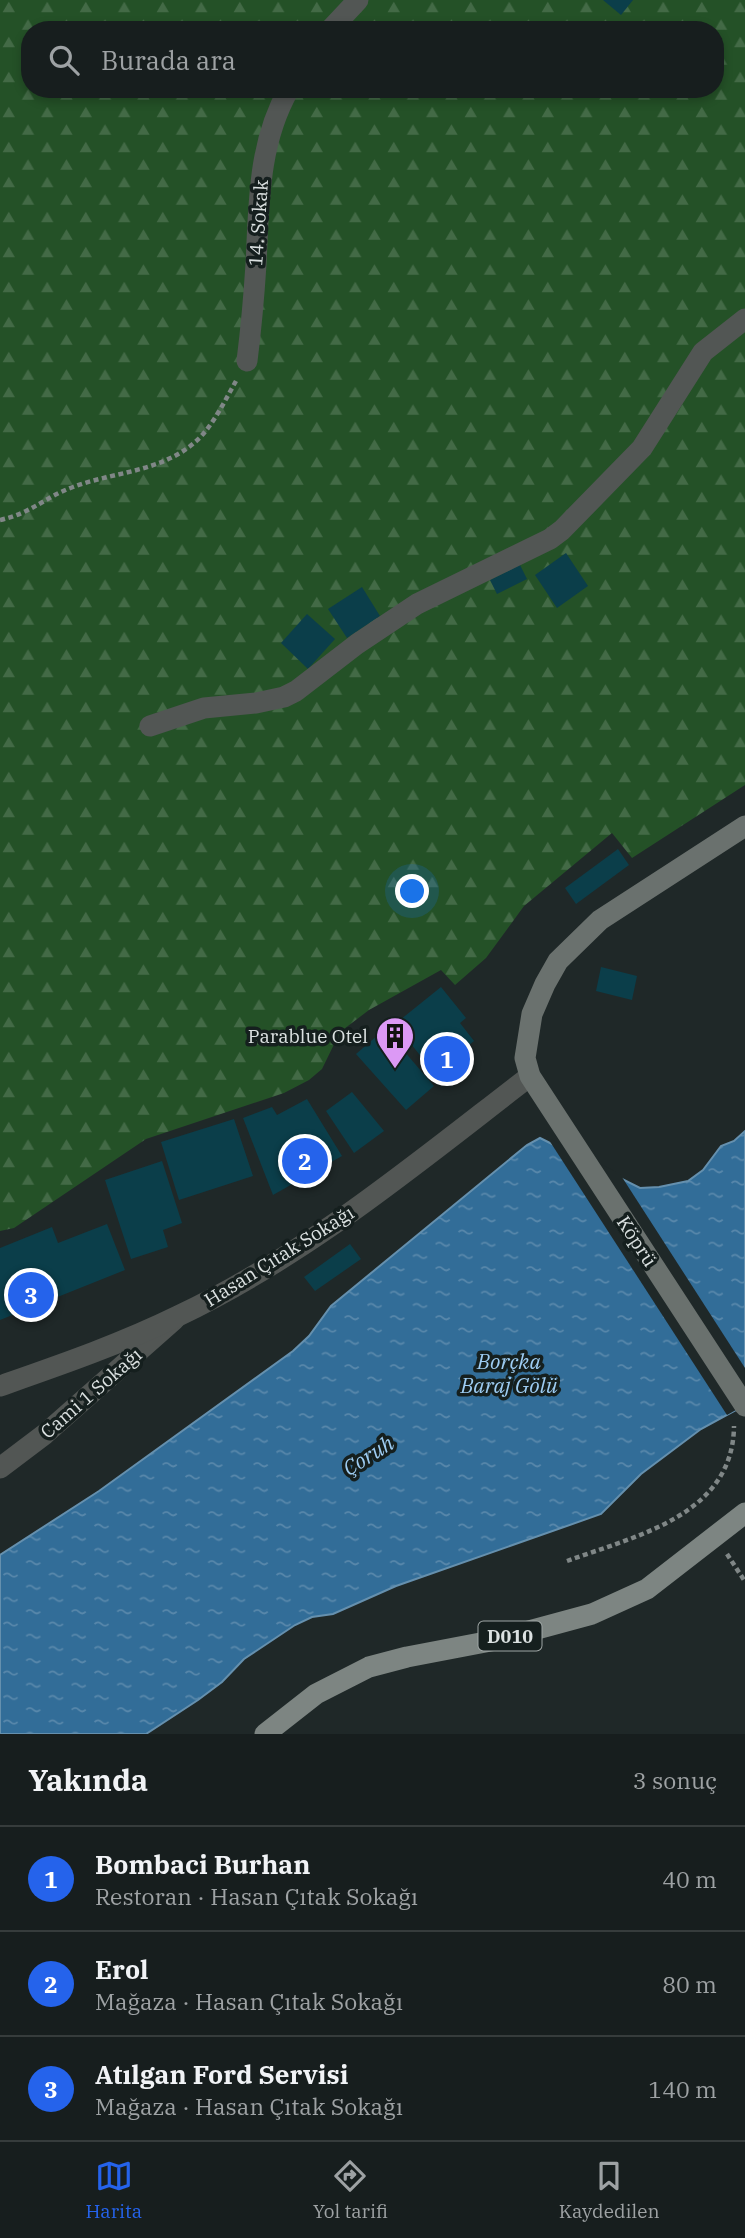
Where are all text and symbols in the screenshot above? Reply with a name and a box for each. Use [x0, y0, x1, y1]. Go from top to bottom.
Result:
search box [21, 21, 724, 98]
icon: search [45, 41, 83, 79]
text: Burada ara [101, 43, 236, 77]
street label: 14. Sokak [243, 179, 273, 267]
your location [395, 874, 429, 908]
building icon: Parablue Otel [374, 1015, 416, 1070]
place label: Parablue Otel [248, 1024, 368, 1048]
pin: 1 [424, 1033, 470, 1085]
pin: 2 [282, 1135, 328, 1187]
street label: Hasan Çıtak Sokağı [200, 1200, 358, 1312]
street label: Köprü [612, 1211, 662, 1271]
pin: 3 [8, 1269, 54, 1321]
street label: Cami 1 Sokağı [35, 1342, 147, 1444]
water label: Borçka Baraj Gölü [459, 1347, 558, 1399]
water label: Çoruh [337, 1428, 399, 1482]
road number: D010 [478, 1622, 542, 1651]
text: Yakında [28, 1760, 148, 1799]
text: 3 sonuç [633, 1765, 717, 1795]
text: Bombaci Burhan [95, 1847, 310, 1881]
text: 1 [44, 1864, 58, 1894]
text: 40 m [662, 1864, 717, 1894]
text: Restoran · Hasan Çıtak Sokağı [95, 1881, 418, 1911]
text: Erol [95, 1952, 149, 1986]
text: 2 [44, 1969, 58, 1999]
text: 80 m [662, 1969, 717, 1999]
text: Mağaza · Hasan Çıtak Sokağı [95, 1986, 403, 2016]
text: Atılgan Ford Servisi [95, 2057, 348, 2091]
text: 3 [44, 2074, 58, 2104]
text: 140 m [648, 2074, 717, 2104]
text: Mağaza · Hasan Çıtak Sokağı [95, 2091, 403, 2121]
tab: Harita [85, 2157, 142, 2223]
tab: Yol tarifi [313, 2157, 388, 2223]
tab: Kaydedilen [559, 2157, 660, 2223]

